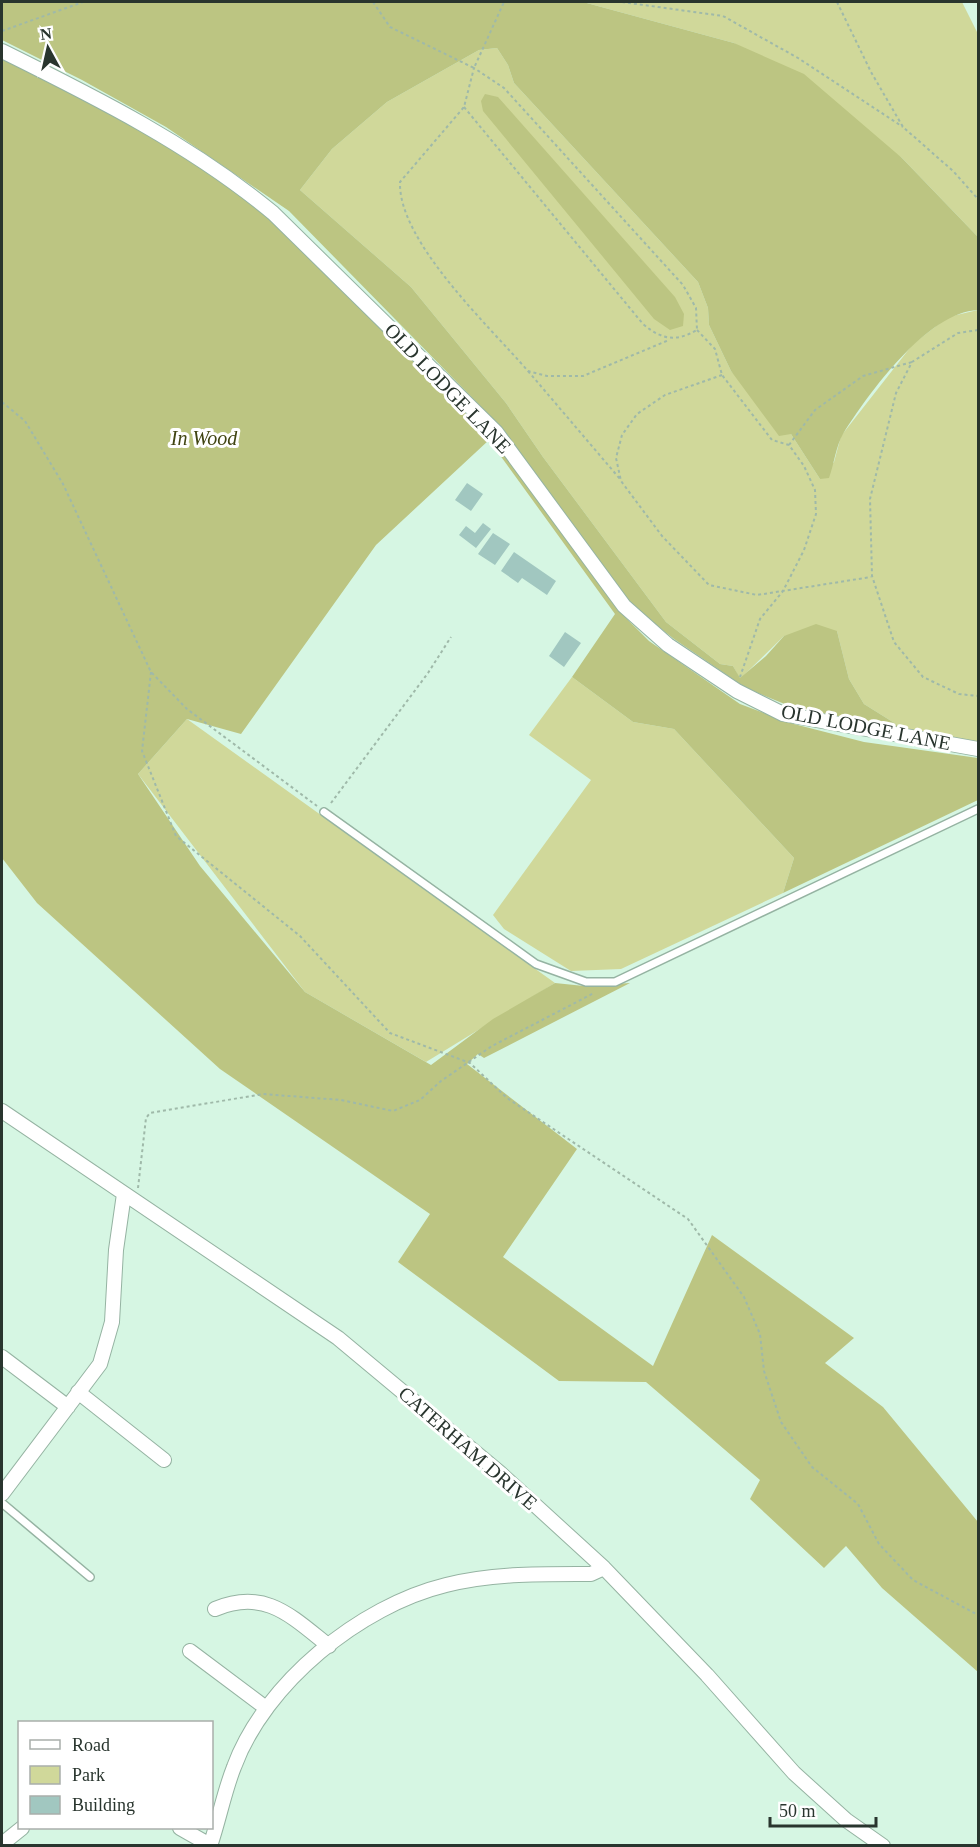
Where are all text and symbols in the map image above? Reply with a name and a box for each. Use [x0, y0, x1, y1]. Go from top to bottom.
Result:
north arrow [18, 18, 78, 78]
text: N [39, 24, 53, 43]
street label: OLD LODGE LANE [380, 318, 516, 458]
park label: In Wood [170, 427, 238, 449]
street label: OLD LODGE LANE [779, 700, 953, 754]
street label: CATERHAM DRIVE [394, 1382, 542, 1514]
legend [18, 1721, 213, 1829]
text: Road [72, 1735, 110, 1755]
text: Park [72, 1765, 105, 1785]
scale bar [770, 1790, 876, 1828]
text: Building [72, 1795, 135, 1815]
text: 50 m [779, 1801, 816, 1821]

